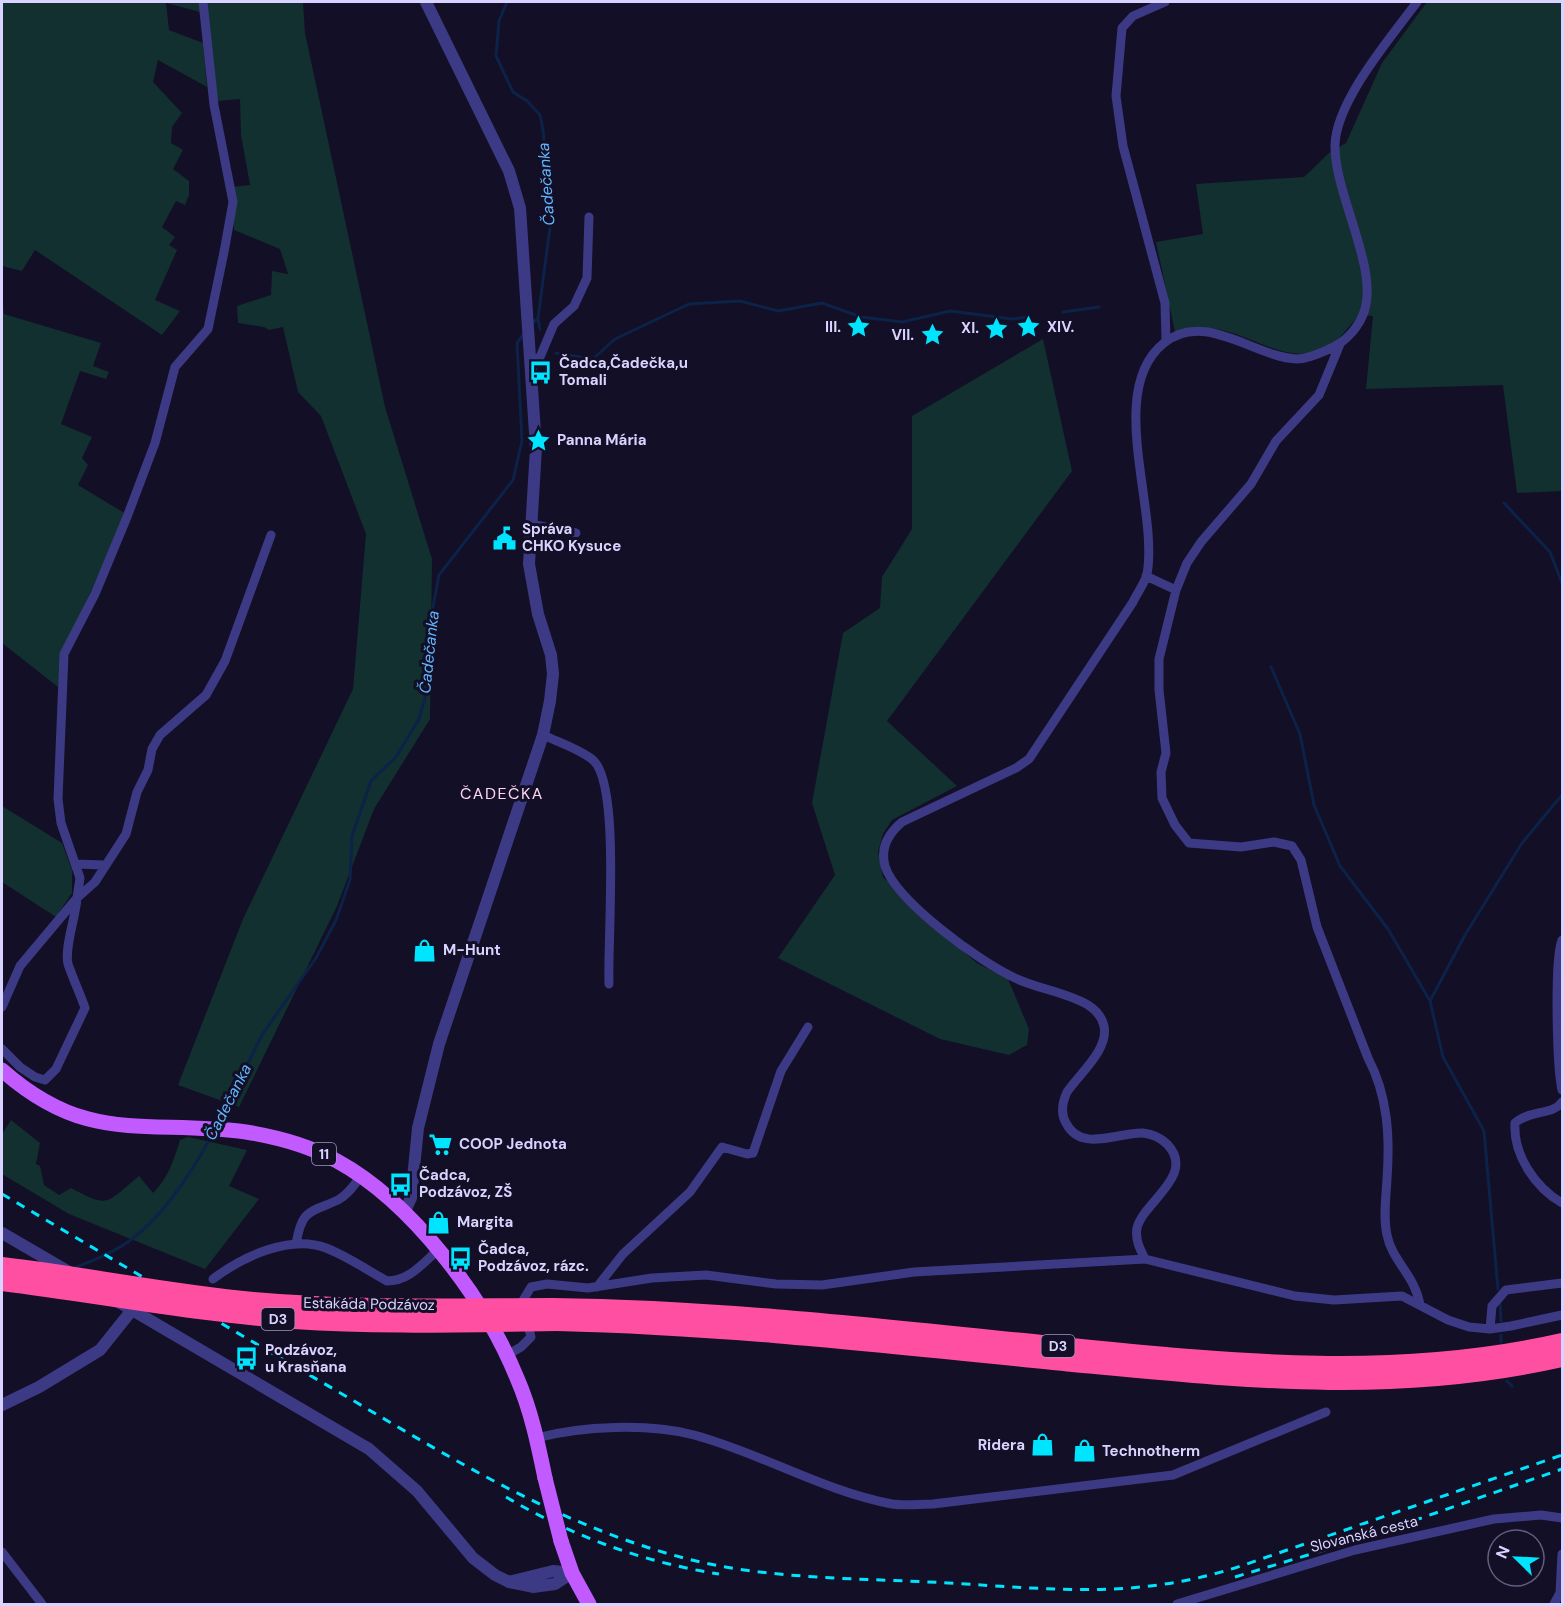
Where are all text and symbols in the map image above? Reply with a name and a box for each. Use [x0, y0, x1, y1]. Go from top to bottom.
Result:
water label: Čadečanka [533, 142, 559, 226]
place icon: III. [846, 314, 872, 340]
place icon: XIV. [1016, 314, 1042, 340]
place icon: XI. [984, 315, 1010, 341]
place label: III. [825, 317, 841, 337]
place label: XIV. [1047, 317, 1075, 337]
place label: XI. [961, 318, 979, 338]
place icon: VII. [919, 322, 945, 348]
place label: VII. [891, 325, 914, 345]
place label: Čadca,Čadečka,u Tomali [559, 353, 688, 390]
bus stop icon: Čadca,Čadečka,u Tomali [528, 359, 554, 385]
place icon: Panna Mária [526, 427, 552, 453]
place label: Panna Mária [557, 430, 646, 450]
place label: Správa CHKO Kysuce [522, 519, 621, 556]
public building icon: Správa CHKO Kysuce [491, 525, 517, 551]
water label: Čadečanka [414, 609, 444, 695]
district label: ČADEČKA [460, 783, 544, 804]
shop icon: M-Hunt [412, 937, 438, 963]
place label: M-Hunt [443, 940, 501, 960]
water label: Čadečanka [200, 1060, 256, 1144]
supermarket icon: COOP Jednota [428, 1131, 454, 1157]
place label: COOP Jednota [459, 1134, 567, 1154]
road number: 11 [312, 1143, 336, 1165]
place label: Čadca, Podzávoz, ZŠ [419, 1165, 512, 1202]
bus stop icon: Čadca, Podzávoz, ZŠ [388, 1171, 414, 1197]
shop icon: Margita [426, 1209, 452, 1235]
place label: Margita [457, 1212, 513, 1232]
place label: Čadca, Podzávoz, rázc. [478, 1239, 589, 1276]
bus stop icon: Čadca, Podzávoz, rázc. [447, 1245, 473, 1271]
street label: Estakáda Podzávoz [303, 1293, 435, 1315]
road number: D3 [262, 1308, 294, 1330]
road number: D3 [1042, 1335, 1074, 1357]
place label: Podzávoz, u Krasňana [265, 1340, 347, 1377]
bus stop icon: Podzávoz, u Krasňana [234, 1346, 260, 1372]
shop icon: Ridera [1030, 1432, 1056, 1458]
place label: Ridera [978, 1435, 1025, 1455]
shop icon: Technotherm [1071, 1438, 1097, 1464]
place label: Technotherm [1102, 1441, 1200, 1461]
street label: Slovanská cesta [1308, 1511, 1420, 1557]
north arrow [1486, 1528, 1546, 1588]
text: N [1491, 1543, 1515, 1562]

